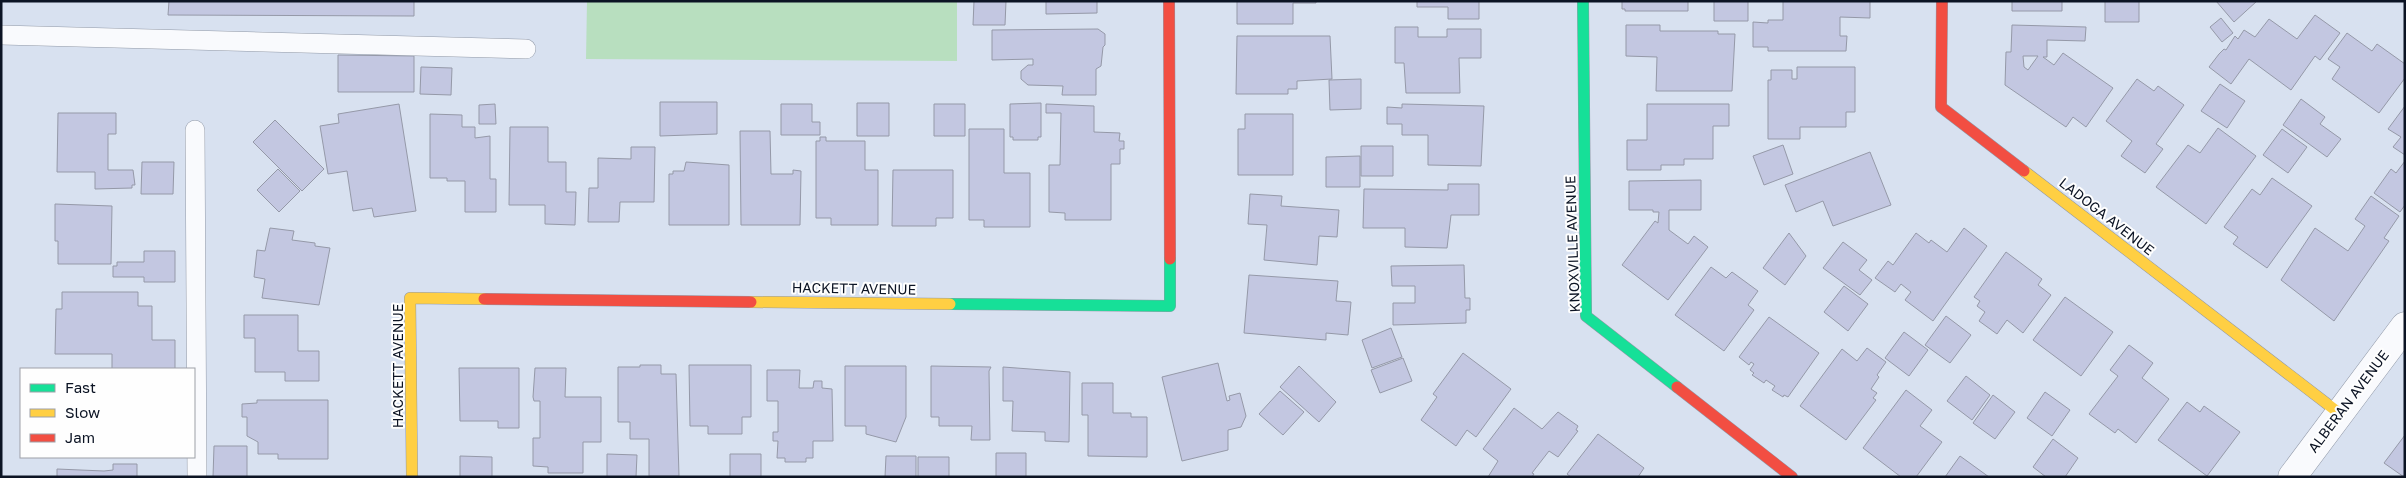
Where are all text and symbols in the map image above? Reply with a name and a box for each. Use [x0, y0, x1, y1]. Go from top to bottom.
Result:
street label: LADOGA AVENUE [2056, 174, 2158, 258]
street label: KNOXVILLE AVENUE [1561, 175, 1583, 313]
street label: HACKETT AVENUE [792, 278, 916, 298]
street label: HACKETT AVENUE [389, 304, 406, 428]
street label: ALBERAN AVENUE [2304, 346, 2392, 456]
legend [20, 368, 195, 458]
text: Fast [65, 378, 96, 396]
text: Slow [65, 403, 100, 421]
text: Jam [65, 428, 95, 446]

